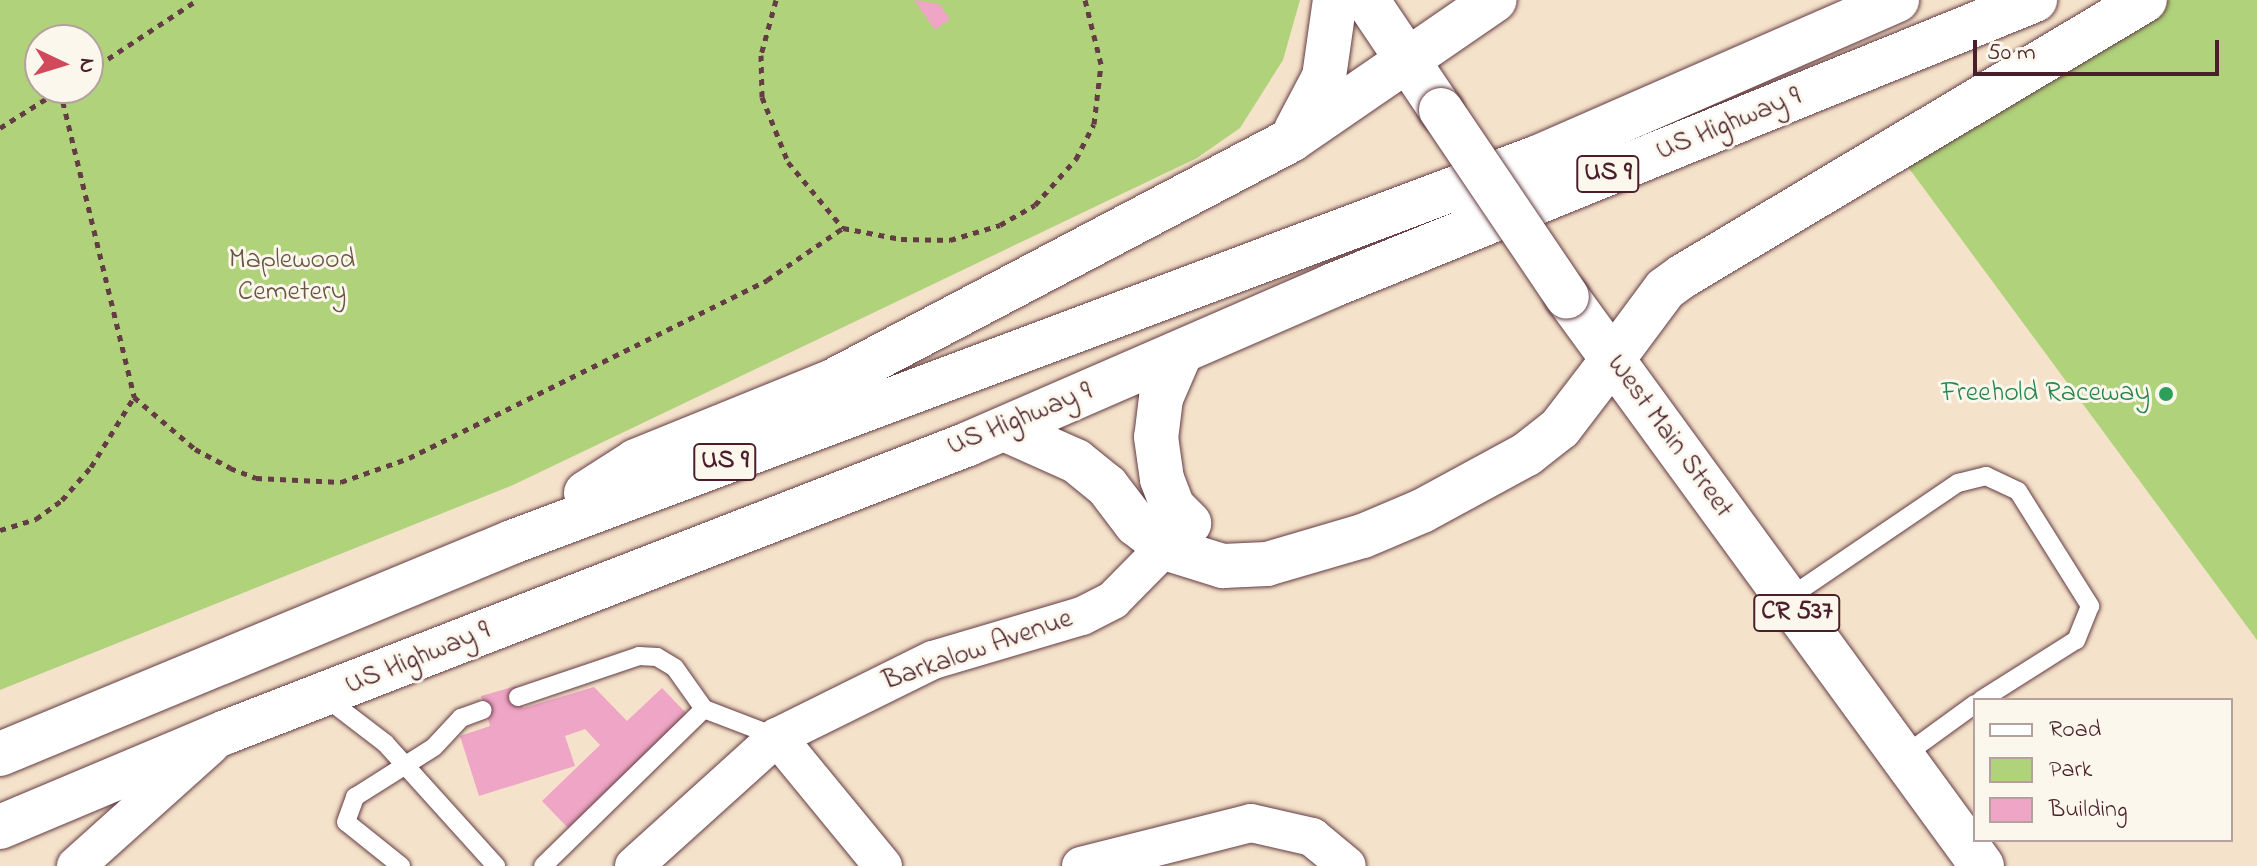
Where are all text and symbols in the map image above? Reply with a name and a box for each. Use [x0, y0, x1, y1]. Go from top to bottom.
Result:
north arrow [24, 24, 104, 104]
scale bar [1977, 24, 2223, 74]
text: 50 m [1987, 36, 2036, 71]
text: N [69, 57, 102, 74]
street label: US Highway 9 [1652, 81, 1806, 169]
road number: US 9 [1576, 152, 1640, 196]
park label: Maplewood Cemetery [229, 244, 355, 310]
street label: West Main Street [1599, 349, 1739, 525]
street label: US Highway 9 [943, 376, 1097, 464]
place label: Freehold Raceway [1941, 377, 2150, 411]
marker: Freehold Raceway [2157, 385, 2175, 403]
road number: US 9 [693, 440, 757, 484]
road number: CR 537 [1753, 591, 1841, 635]
street label: Barkalow Avenue [879, 603, 1077, 699]
street label: US Highway 9 [341, 615, 495, 703]
legend [1973, 698, 2233, 842]
text: Road [2049, 713, 2101, 748]
text: Park [2049, 753, 2092, 788]
text: Building [2049, 793, 2128, 828]

